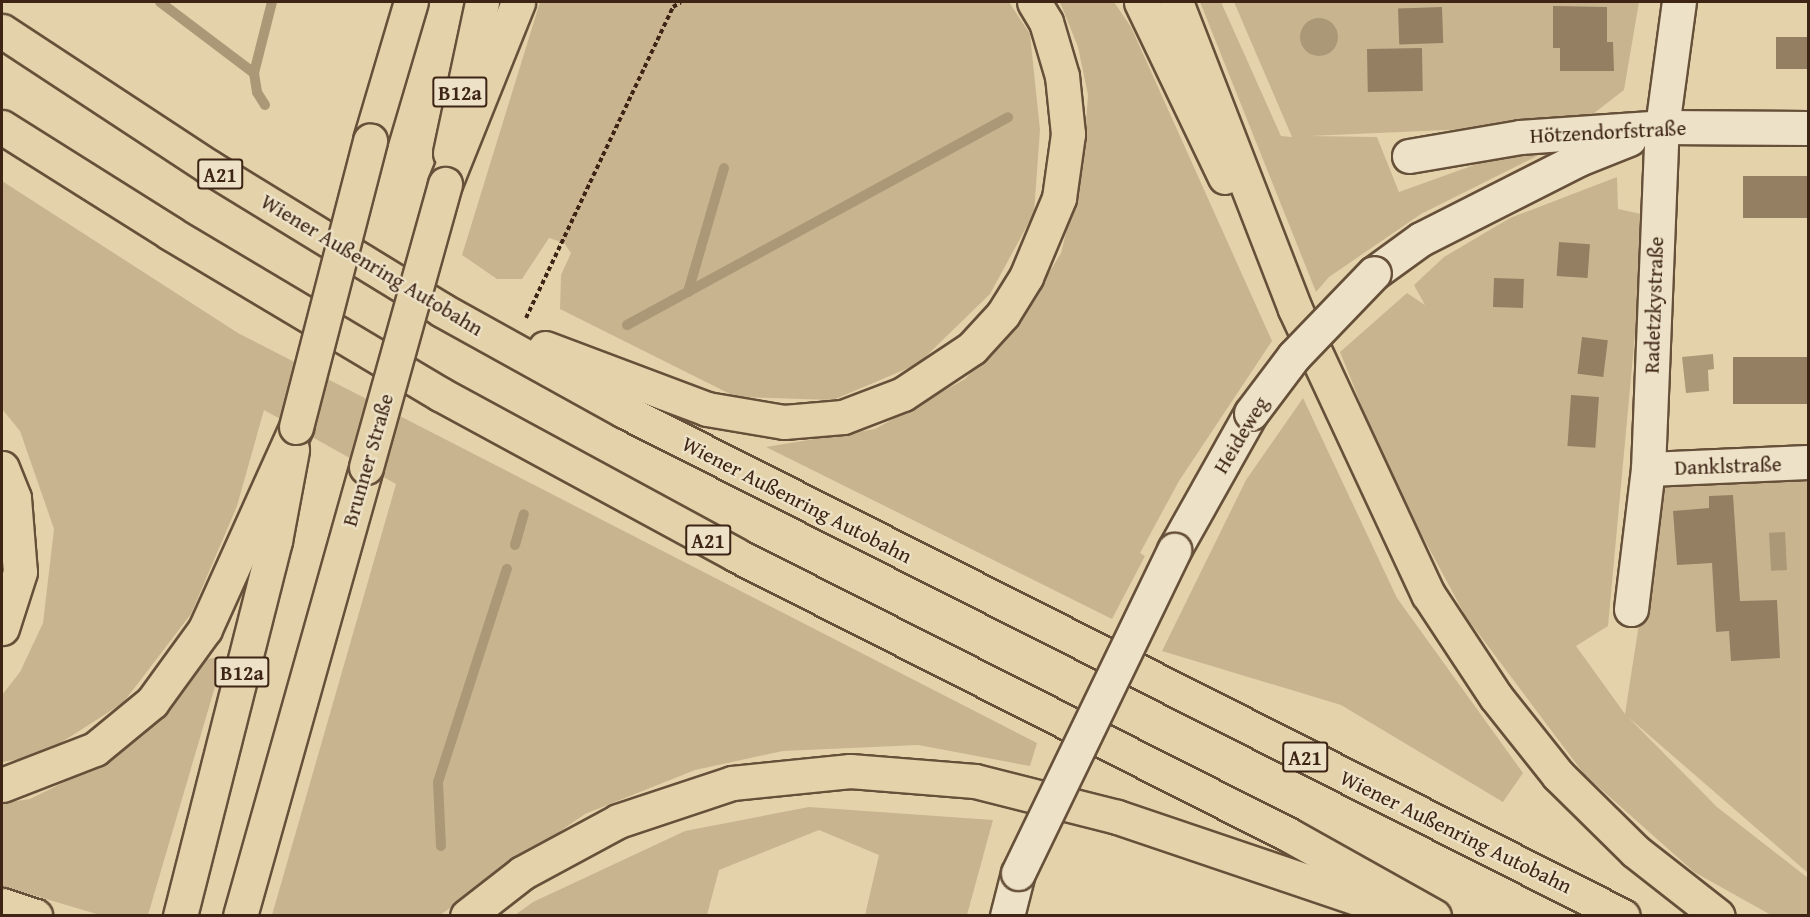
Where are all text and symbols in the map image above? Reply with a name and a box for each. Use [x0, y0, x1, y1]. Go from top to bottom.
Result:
road number: B12a [432, 75, 488, 109]
street label: Hötzendorfstraße [1529, 115, 1687, 149]
road number: A21 [196, 157, 244, 191]
street label: Wiener Außenring Autobahn [256, 189, 488, 341]
street label: Radetzkystraße [1639, 236, 1669, 374]
street label: Brunner Straße [337, 391, 399, 529]
street label: Heideweg [1208, 392, 1274, 478]
street label: Wiener Außenring Autobahn [678, 431, 916, 569]
street label: Danklstraße [1674, 452, 1782, 480]
road number: A21 [684, 523, 732, 557]
road number: B12a [214, 655, 270, 689]
road number: A21 [1281, 740, 1329, 774]
street label: Wiener Außenring Autobahn [1336, 765, 1576, 899]

